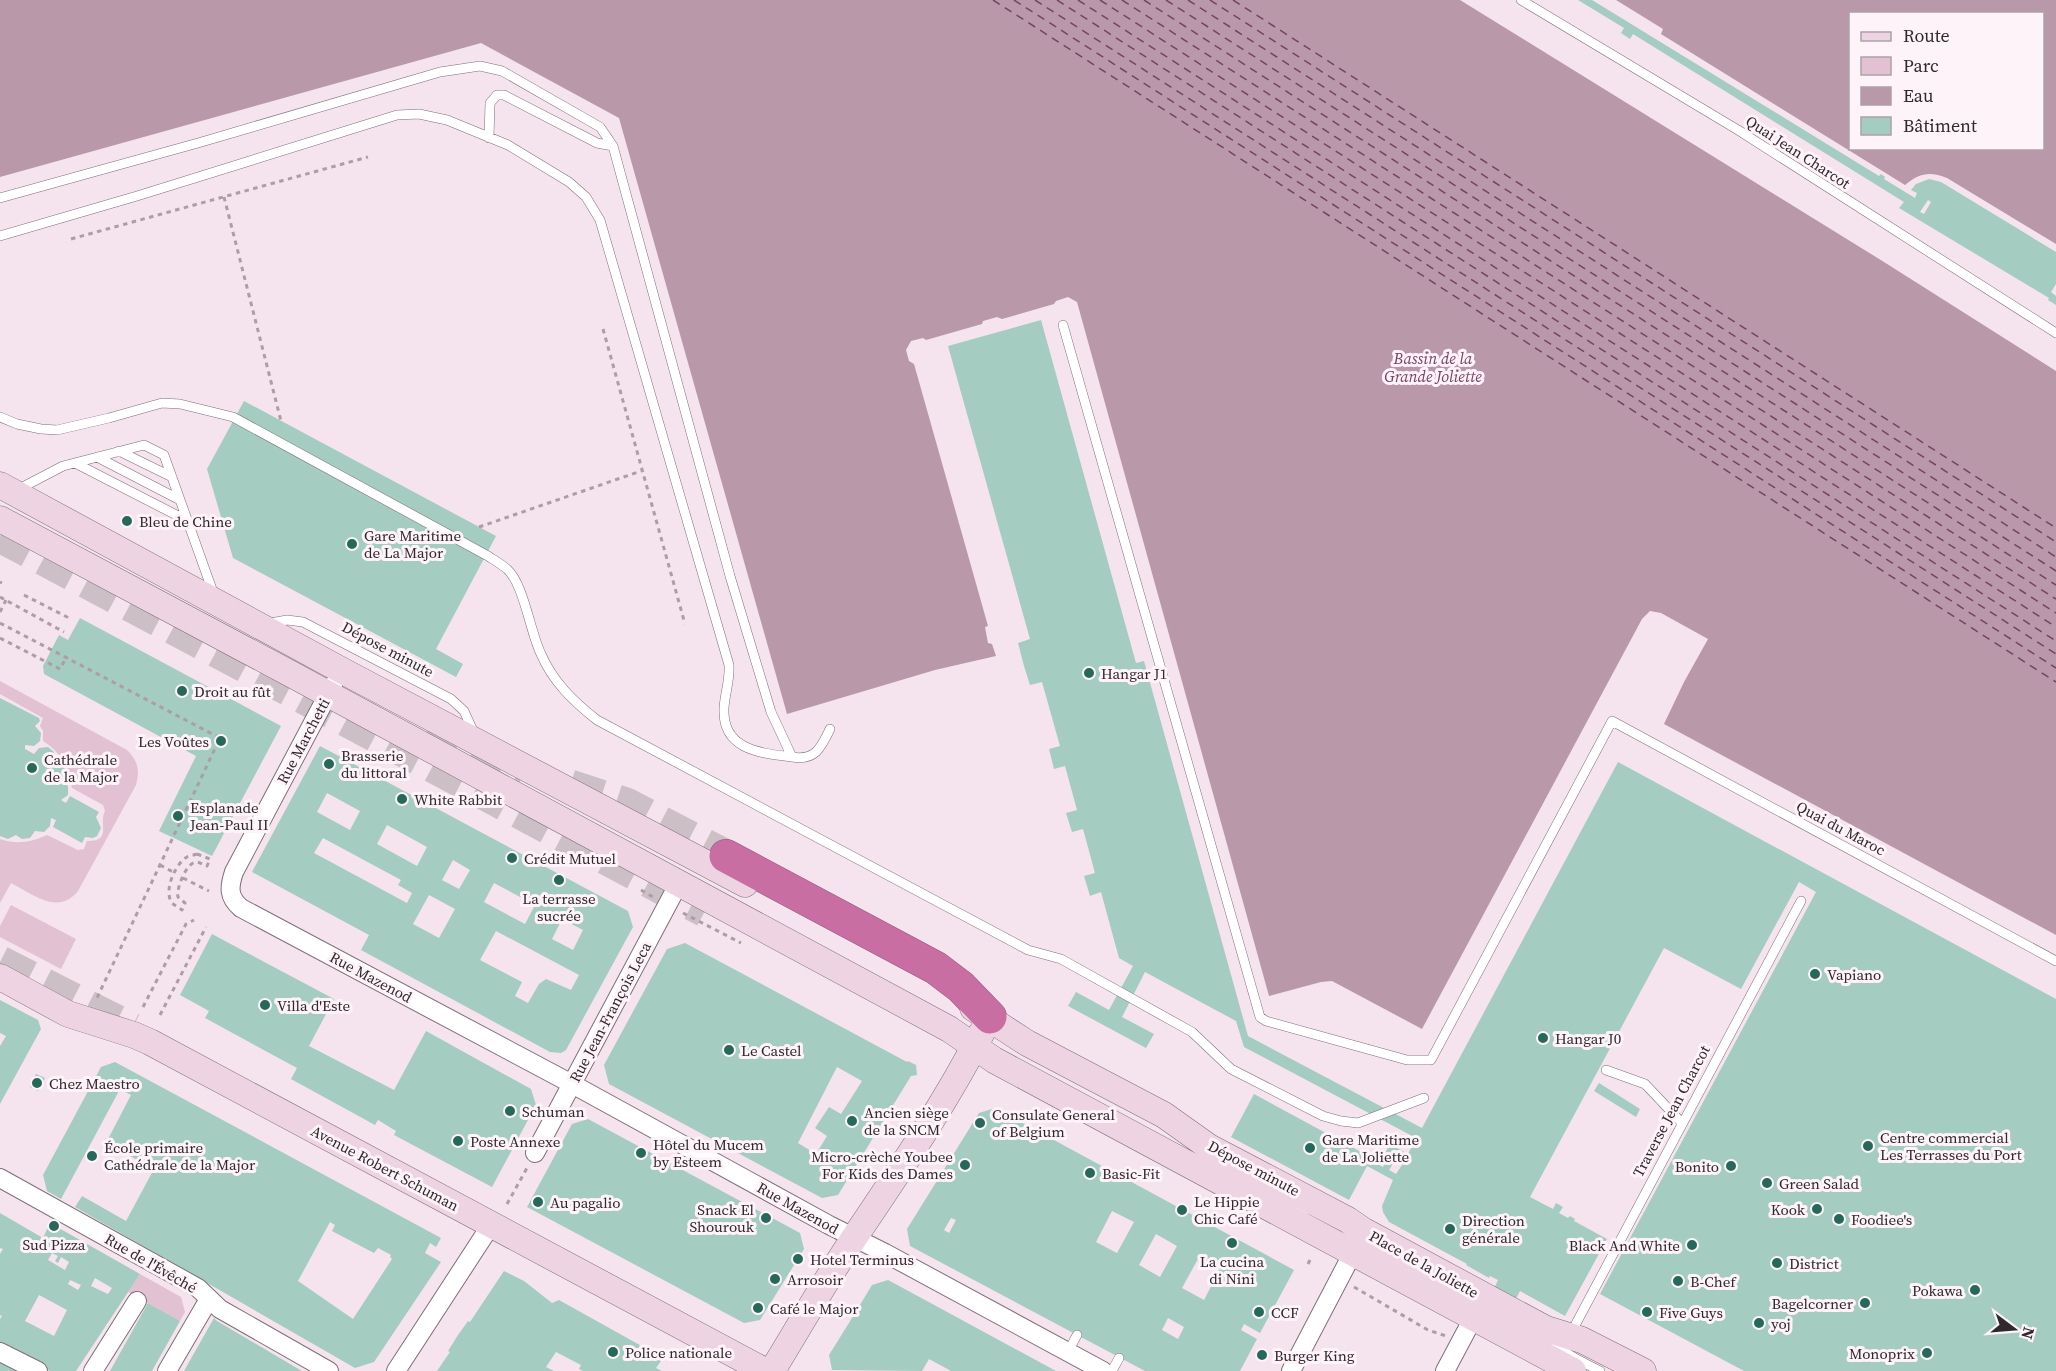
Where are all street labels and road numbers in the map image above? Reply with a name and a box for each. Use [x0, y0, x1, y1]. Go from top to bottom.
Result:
street label: Quai Jean Charcot [1742, 110, 1854, 194]
street label: Dépose minute [338, 616, 438, 682]
street label: Rue Marchetti [272, 694, 334, 788]
street label: Quai du Maroc [1793, 796, 1889, 860]
street label: Rue Jean-François Leca [564, 938, 656, 1086]
street label: Rue Mazenod [326, 946, 416, 1008]
street label: Traverse Jean Charcot [1627, 1041, 1715, 1181]
street label: Avenue Robert Schuman [307, 1120, 463, 1216]
street label: Dépose minute [1204, 1135, 1304, 1201]
street label: Rue Mazenod [753, 1177, 843, 1239]
street label: Place de la Joliette [1366, 1225, 1483, 1303]
street label: Rue de l'Évêché [101, 1228, 201, 1298]

